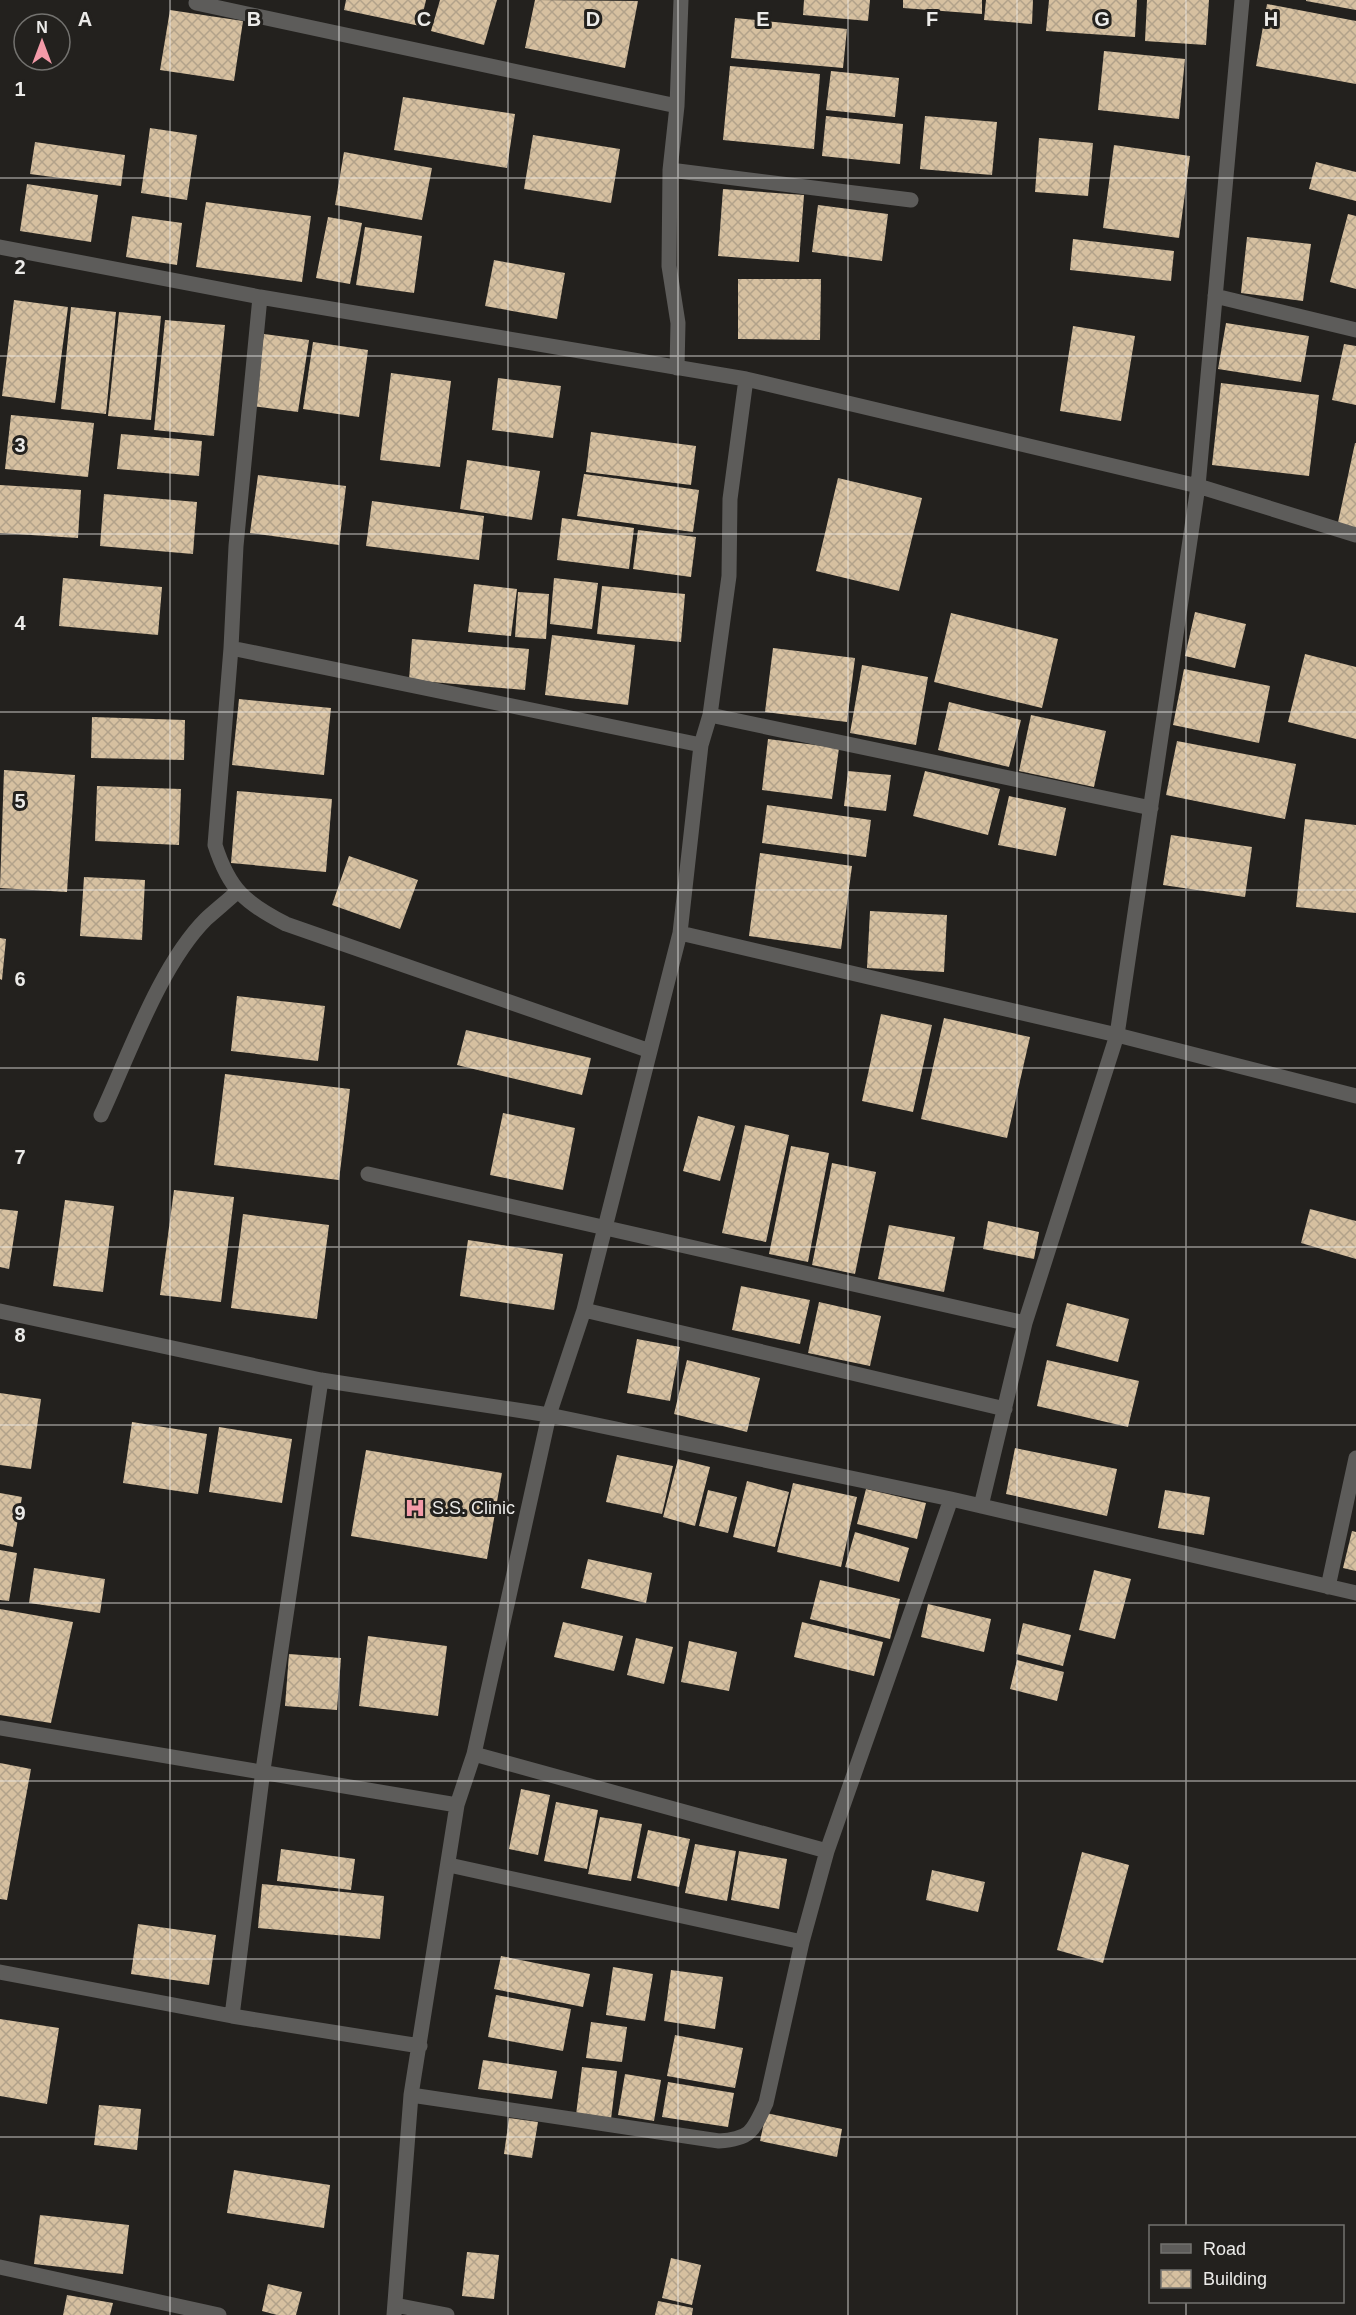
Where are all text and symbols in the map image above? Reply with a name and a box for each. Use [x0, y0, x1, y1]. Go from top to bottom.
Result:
text: A [78, 8, 92, 30]
text: B [247, 8, 261, 30]
text: C [417, 8, 431, 30]
text: D [586, 8, 600, 30]
text: E [756, 8, 770, 30]
text: F [926, 8, 938, 30]
text: G [1094, 8, 1110, 30]
text: H [1264, 8, 1278, 30]
north arrow [12, 12, 72, 72]
text: N [36, 19, 48, 36]
text: 1 [14, 78, 26, 100]
text: 2 [14, 256, 26, 278]
text: 3 [14, 434, 26, 456]
text: 4 [14, 612, 26, 634]
text: 5 [14, 790, 26, 812]
text: 6 [14, 968, 26, 990]
text: 7 [14, 1146, 26, 1168]
text: 8 [14, 1324, 26, 1346]
hospital icon: S.S. Clinic [403, 1496, 427, 1520]
place label: S.S. Clinic [432, 1498, 515, 1518]
text: 9 [14, 1502, 26, 1524]
legend [1149, 2225, 1344, 2303]
text: Road [1203, 2239, 1246, 2259]
text: Building [1203, 2269, 1267, 2289]

